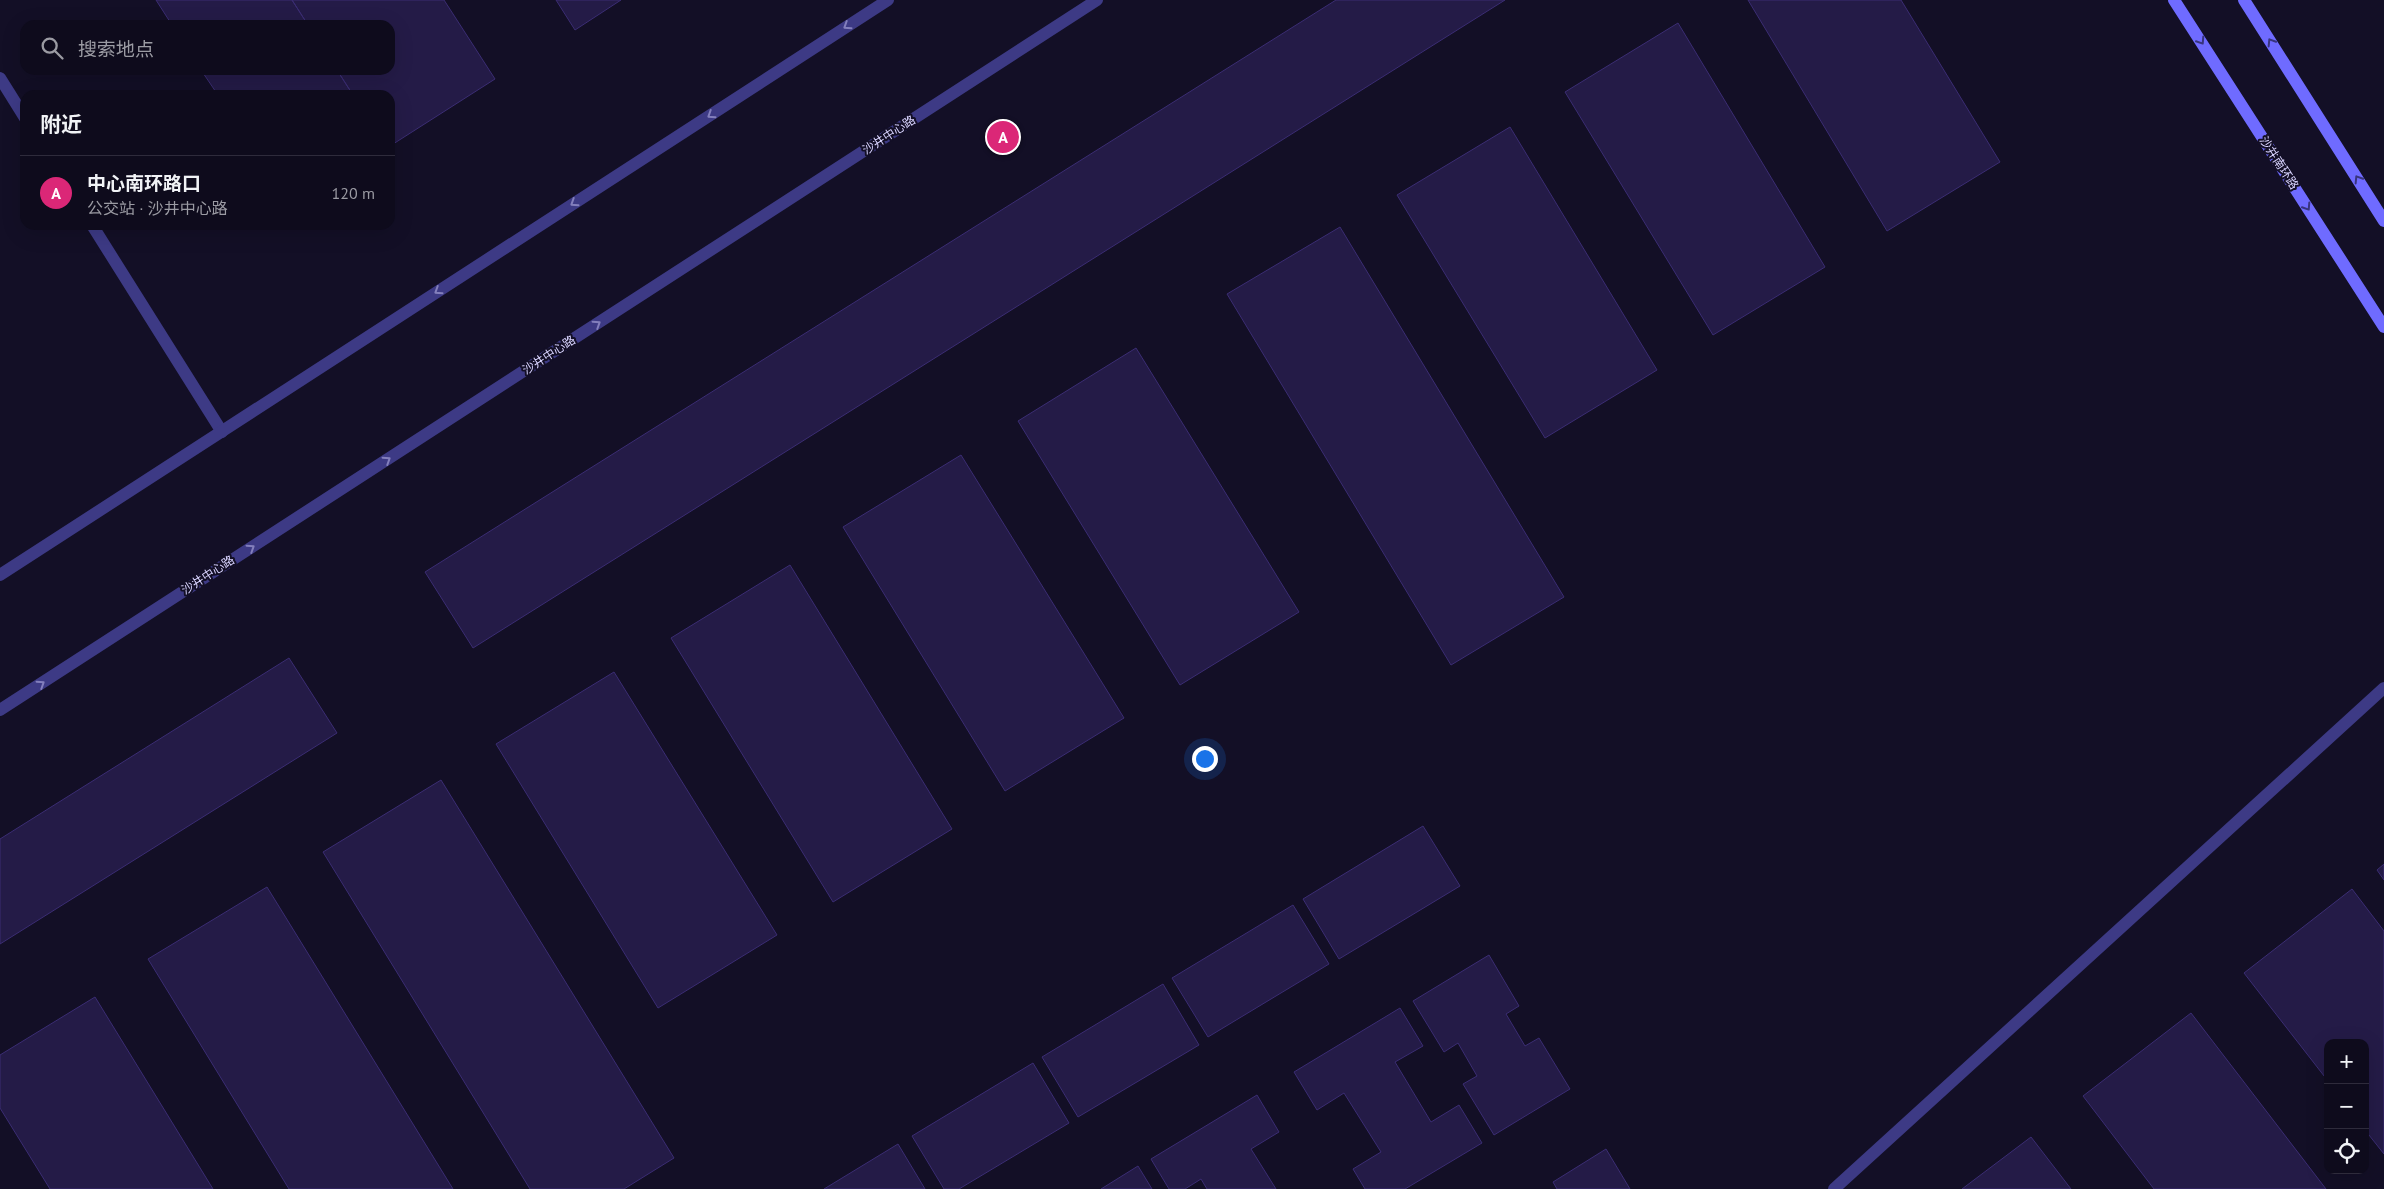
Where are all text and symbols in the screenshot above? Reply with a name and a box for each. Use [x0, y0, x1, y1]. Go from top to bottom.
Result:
search box [20, 20, 395, 75]
one-way arrow [843, 20, 852, 30]
icon: search [38, 34, 66, 62]
one-way arrow [2195, 35, 2204, 45]
text: 搜索地点 [78, 37, 154, 61]
one-way arrow [2267, 39, 2277, 48]
one-way arrow [707, 109, 716, 118]
text: 附近 [40, 111, 82, 138]
street label: 沙井中心路 [859, 112, 918, 157]
pin: A [987, 118, 1019, 156]
street label: 沙井南环路 [2257, 133, 2302, 192]
text: 中心南环路口 [87, 171, 201, 195]
one-way arrow [2355, 176, 2364, 185]
text: A [51, 183, 61, 203]
text: 120 m [332, 183, 375, 203]
one-way arrow [571, 197, 580, 206]
text: 公交站 · 沙井中心路 [87, 198, 228, 218]
one-way arrow [2301, 202, 2311, 211]
one-way arrow [434, 285, 443, 295]
one-way arrow [591, 321, 601, 330]
street label: 沙井中心路 [519, 332, 578, 377]
one-way arrow [382, 456, 391, 466]
one-way arrow [245, 545, 254, 554]
street label: 沙井中心路 [178, 552, 237, 597]
one-way arrow [35, 681, 45, 690]
your location [1192, 746, 1218, 772]
map controls [2324, 1039, 2369, 1174]
button: + [2324, 1039, 2369, 1084]
button: − [2324, 1084, 2369, 1129]
button: locate [2324, 1129, 2369, 1174]

